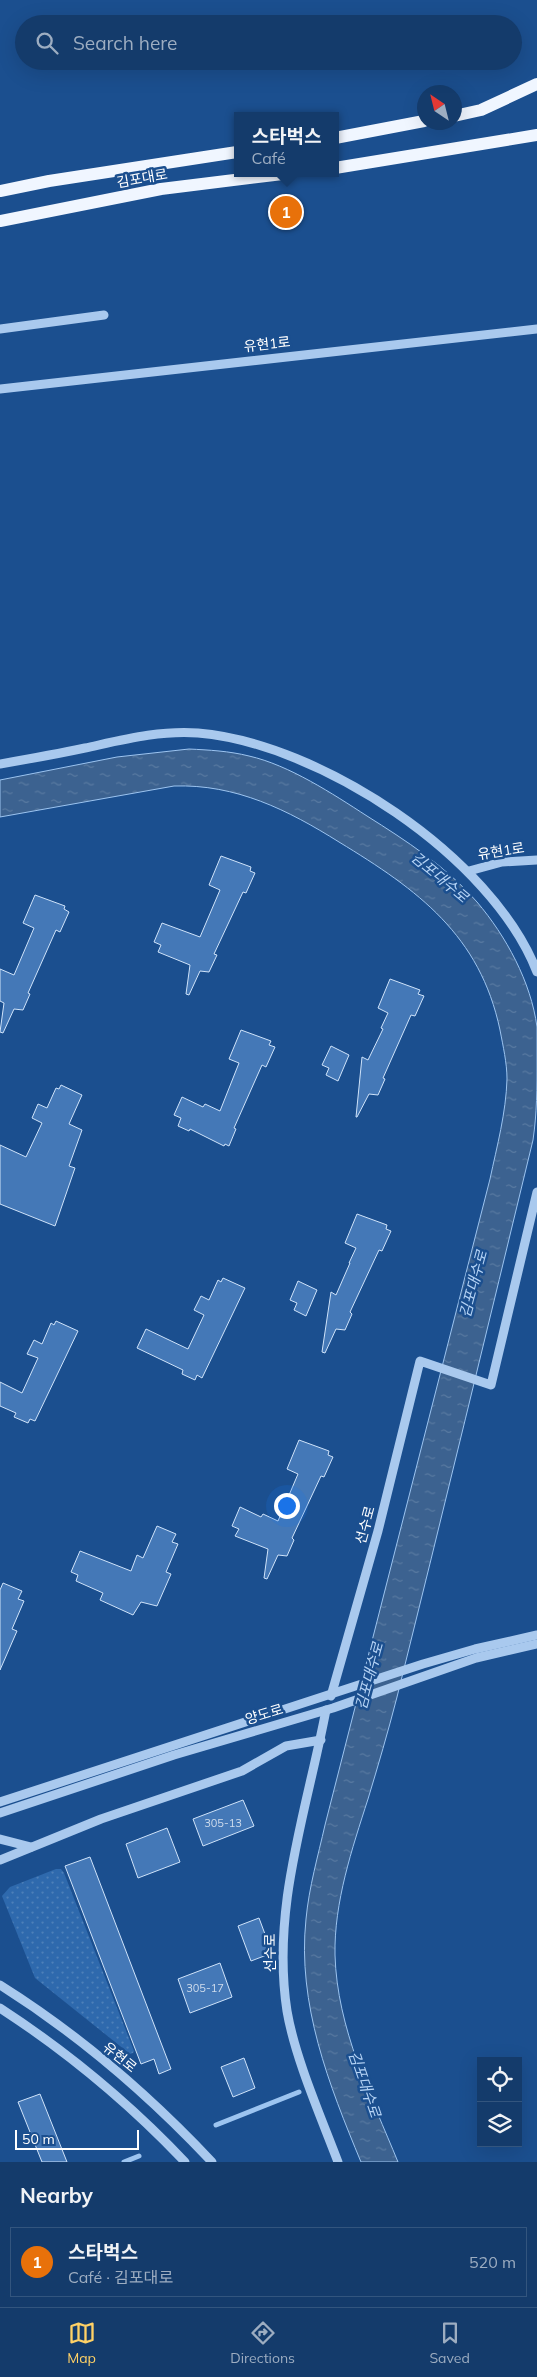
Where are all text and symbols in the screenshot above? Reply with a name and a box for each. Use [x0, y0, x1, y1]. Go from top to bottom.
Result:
search box [15, 15, 522, 70]
icon: search [33, 29, 61, 57]
text: Search here [73, 31, 177, 55]
north arrow [417, 85, 462, 130]
popup [234, 112, 339, 177]
text: 스타벅스 [252, 124, 321, 148]
text: Café [252, 148, 286, 168]
street label: 김포대로 [115, 165, 169, 191]
pin: 1 [270, 193, 302, 231]
street label: 유현1로 [243, 333, 291, 355]
street label: 유현1로 [476, 838, 526, 864]
water label: 김포대수로 [407, 848, 473, 907]
water label: 김포대수로 [455, 1247, 491, 1320]
your location [274, 1493, 300, 1519]
street label: 선수로 [351, 1504, 379, 1546]
water label: 김포대수로 [351, 1639, 387, 1712]
street label: 양도로 [243, 1700, 285, 1728]
house number: 305-13 [204, 1816, 242, 1830]
street label: 선수로 [261, 1934, 279, 1972]
house number: 305-17 [186, 1981, 224, 1995]
street label: 유현로 [99, 2038, 141, 2076]
water label: 김포대수로 [345, 2048, 386, 2121]
map controls [477, 2057, 522, 2147]
button: locate [477, 2057, 522, 2102]
button: layers [477, 2102, 522, 2147]
scale bar [15, 2127, 139, 2150]
text: 50 m [22, 2130, 55, 2148]
text: Nearby [20, 2182, 93, 2208]
text: 스타벅스 [68, 2240, 138, 2264]
text: 1 [32, 2252, 42, 2272]
text: 520 m [469, 2252, 516, 2272]
text: Café · 김포대로 [68, 2267, 173, 2287]
tab: Map [67, 2319, 96, 2367]
tab: Directions [230, 2319, 295, 2367]
tab: Saved [429, 2319, 470, 2367]

